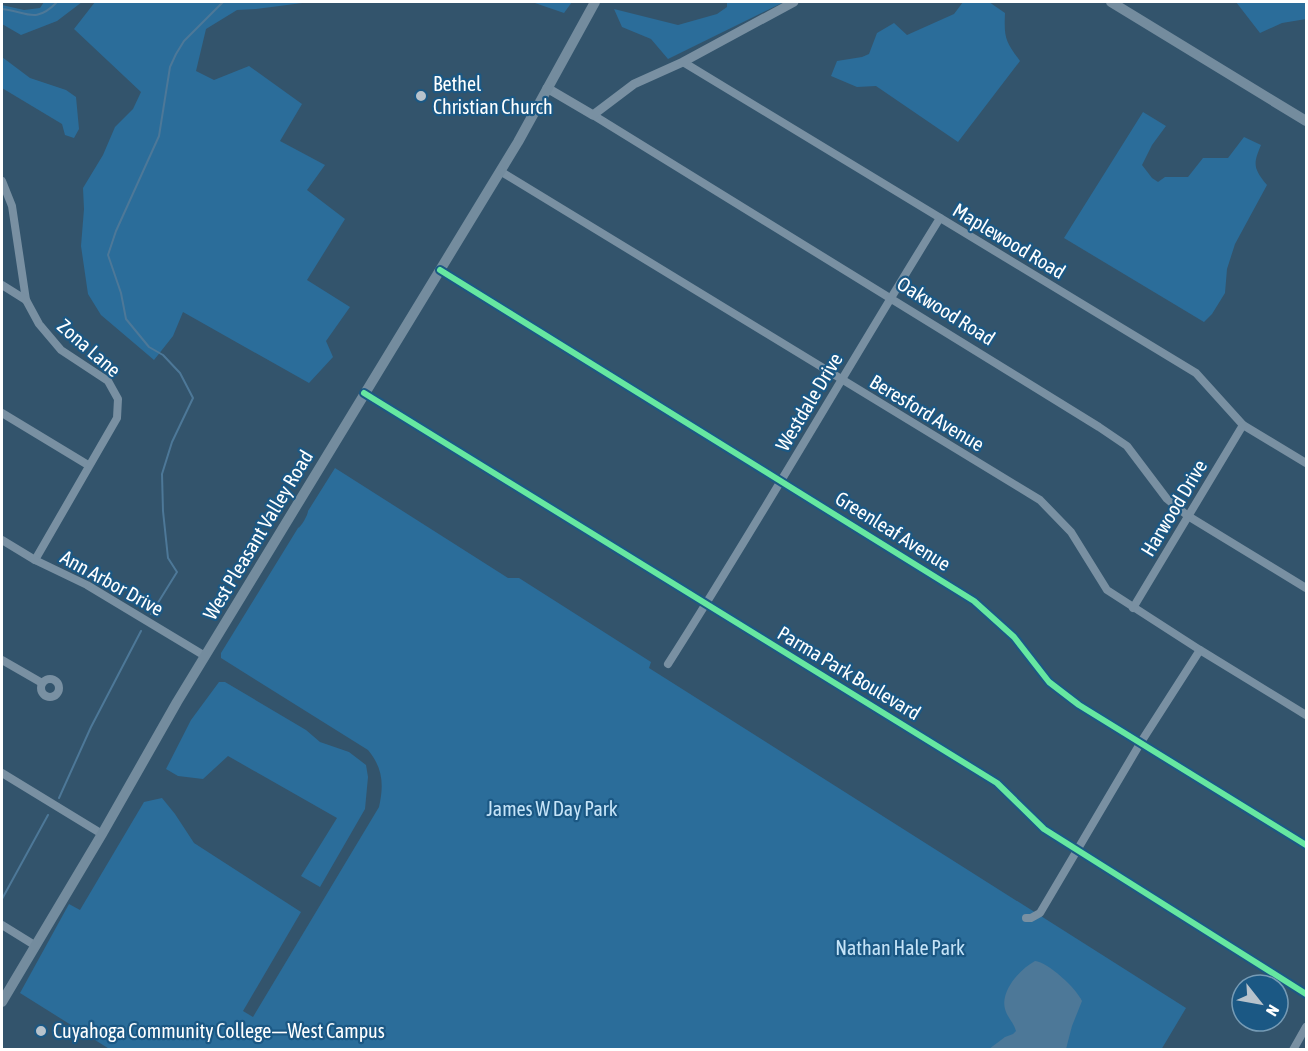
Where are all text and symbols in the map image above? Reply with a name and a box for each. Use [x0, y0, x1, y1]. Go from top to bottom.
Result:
place label: Bethel Christian Church [433, 72, 553, 118]
marker: Bethel Christian Church [414, 89, 428, 103]
street label: Maplewood Road [949, 198, 1070, 283]
street label: Oakwood Road [893, 271, 999, 350]
street label: Zona Lane [53, 314, 126, 381]
street label: Westdale Drive [770, 349, 847, 455]
street label: Beresford Avenue [866, 369, 988, 456]
street label: West Pleasant Valley Road [198, 446, 317, 624]
street label: Harwood Drive [1136, 455, 1211, 560]
street label: Greenleaf Avenue [831, 486, 955, 575]
street label: Ann Arbor Drive [57, 545, 168, 620]
street label: Parma Park Boulevard [774, 621, 925, 724]
park label: James W Day Park [486, 797, 618, 820]
park label: Nathan Hale Park [835, 936, 965, 959]
north arrow [1230, 973, 1290, 1033]
text: N [1263, 1002, 1283, 1019]
place label: Cuyahoga Community College—West Campus [53, 1019, 385, 1042]
marker: Cuyahoga Community College—West Campus [34, 1024, 48, 1038]

